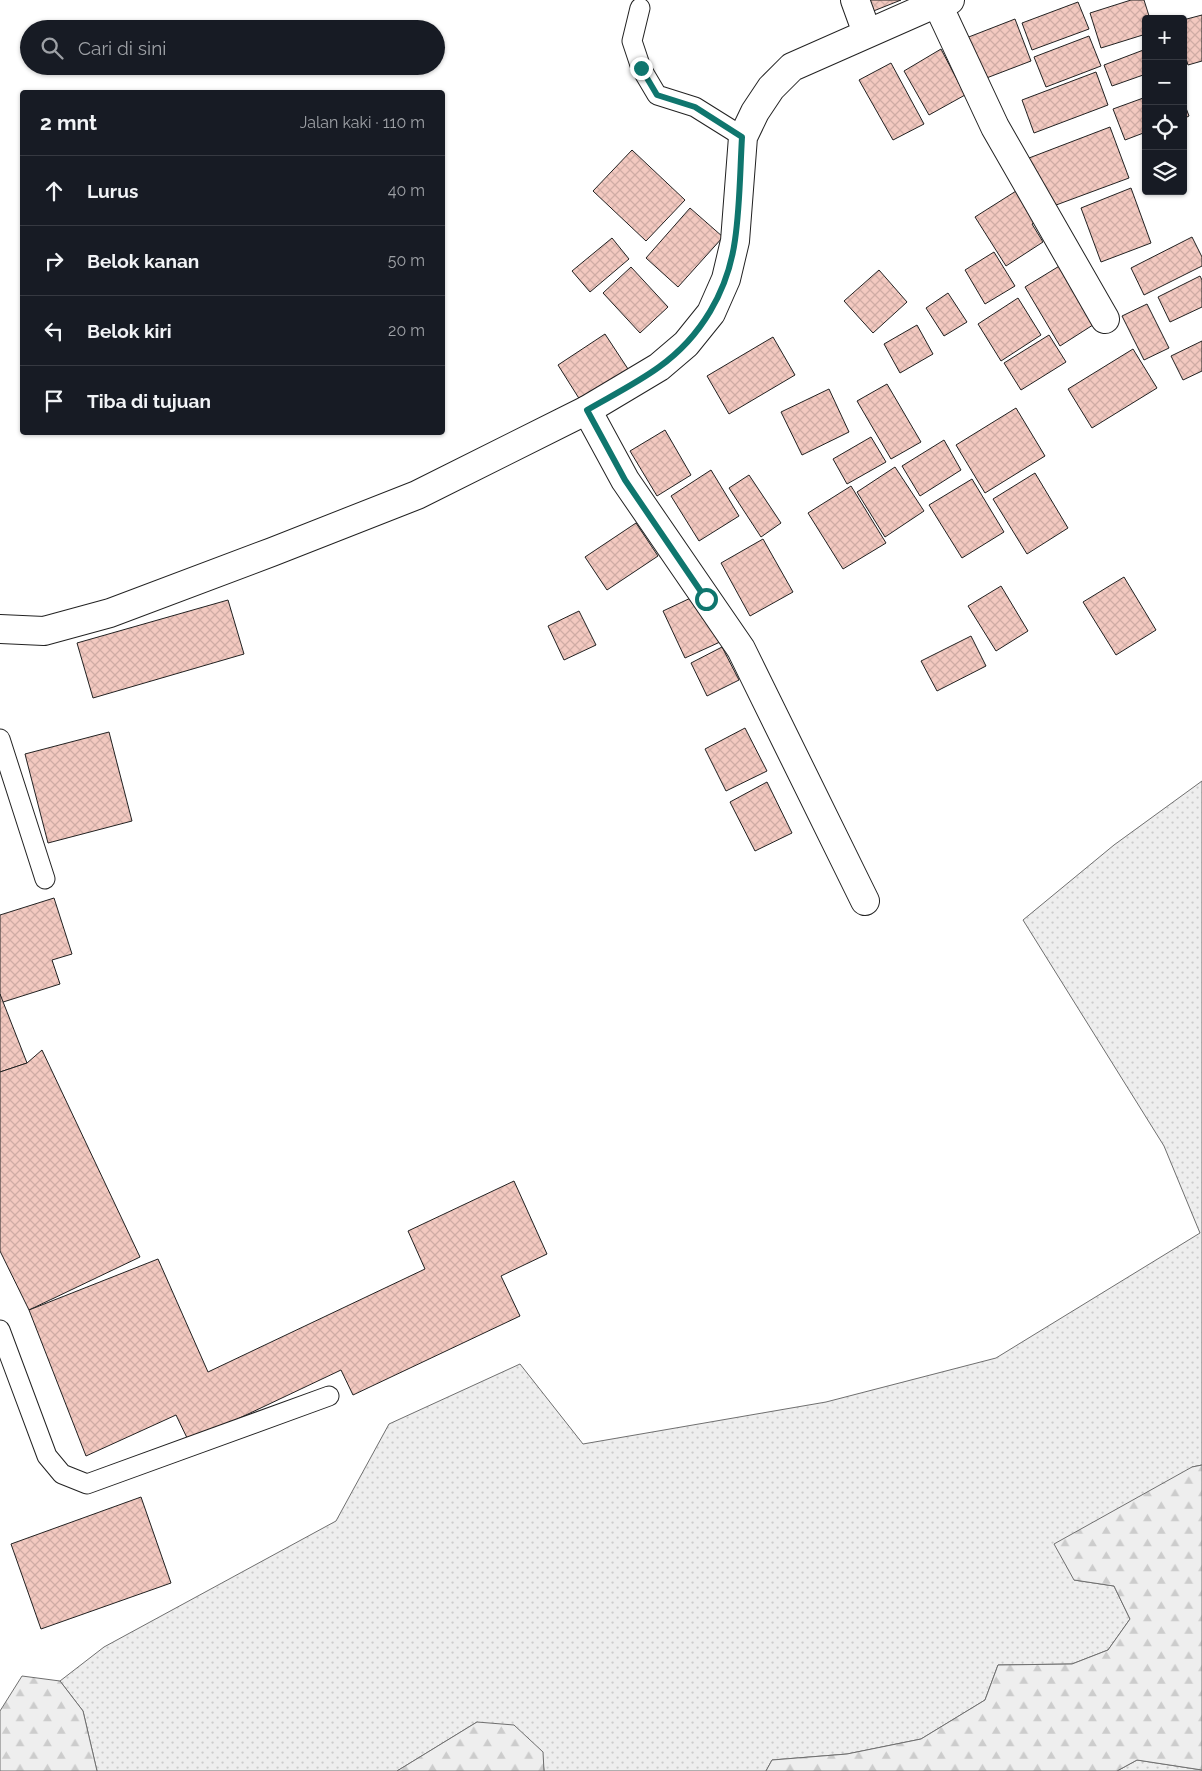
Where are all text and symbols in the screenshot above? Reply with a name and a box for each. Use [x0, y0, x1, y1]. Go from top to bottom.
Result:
map controls [1142, 15, 1187, 195]
button: + [1142, 15, 1187, 60]
search box [20, 20, 445, 75]
icon: search [38, 34, 66, 62]
text: Cari di sini [78, 37, 166, 59]
route end [630, 57, 653, 80]
button: − [1142, 60, 1187, 105]
button: locate [1142, 105, 1187, 150]
text: 2 mnt [40, 110, 97, 135]
text: Jalan kaki · 110 m [300, 113, 425, 132]
button: layers [1142, 150, 1187, 195]
icon: ahead [40, 177, 68, 205]
text: Lurus [87, 180, 138, 202]
text: 40 m [388, 181, 425, 200]
icon: right [40, 247, 68, 275]
text: Belok kanan [87, 250, 199, 272]
text: 50 m [388, 251, 425, 270]
icon: left [40, 317, 68, 345]
text: Belok kiri [87, 320, 172, 342]
text: 20 m [388, 321, 425, 340]
icon: arrive [40, 387, 68, 415]
text: Tiba di tujuan [87, 390, 211, 412]
route start [695, 588, 718, 611]

